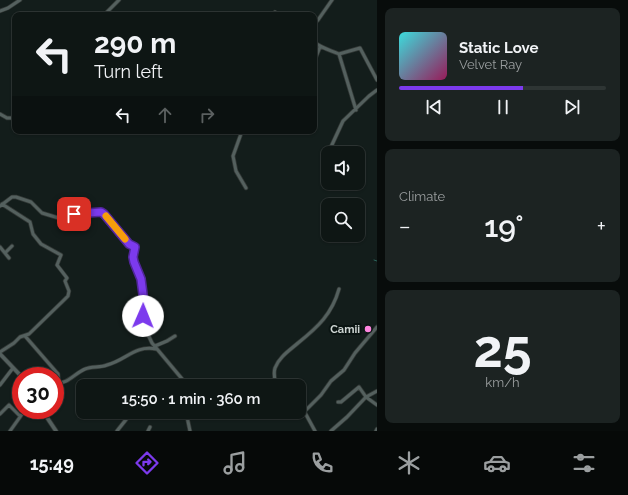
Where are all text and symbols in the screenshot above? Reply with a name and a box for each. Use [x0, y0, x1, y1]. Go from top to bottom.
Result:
text: 290 m [94, 27, 176, 60]
icon: left [28, 28, 80, 80]
text: Static Love [459, 39, 538, 57]
text: Velvet Ray [459, 57, 522, 72]
text: Turn left [94, 61, 163, 82]
icon: previous [423, 96, 445, 118]
icon: pause [492, 96, 514, 118]
icon: next [561, 96, 583, 118]
icon: left [112, 104, 134, 126]
icon: ahead [154, 104, 176, 126]
icon: right [196, 104, 218, 126]
map controls [321, 146, 365, 242]
button: sound [321, 146, 365, 190]
text: Climate [399, 189, 445, 204]
pin [57, 197, 91, 231]
button: search [321, 198, 365, 242]
icon: arrive [63, 203, 85, 225]
text: 19° [484, 209, 523, 244]
text: − [399, 213, 411, 239]
text: + [597, 213, 606, 239]
position arrow [122, 295, 164, 337]
text: 25 [473, 318, 532, 379]
place label: Camii [330, 323, 360, 336]
marker: Camii [363, 324, 373, 334]
speed limit sign: 30 [12, 367, 64, 419]
text: km/h [485, 375, 520, 390]
text: 15:50 · 1 min · 360 m [122, 390, 260, 408]
icon: directions [133, 449, 161, 477]
icon: music [221, 449, 249, 477]
icon: phone [308, 449, 336, 477]
icon: climate [395, 449, 423, 477]
icon: car [483, 449, 511, 477]
icon: filters [570, 449, 598, 477]
text: 15:49 [30, 453, 74, 474]

